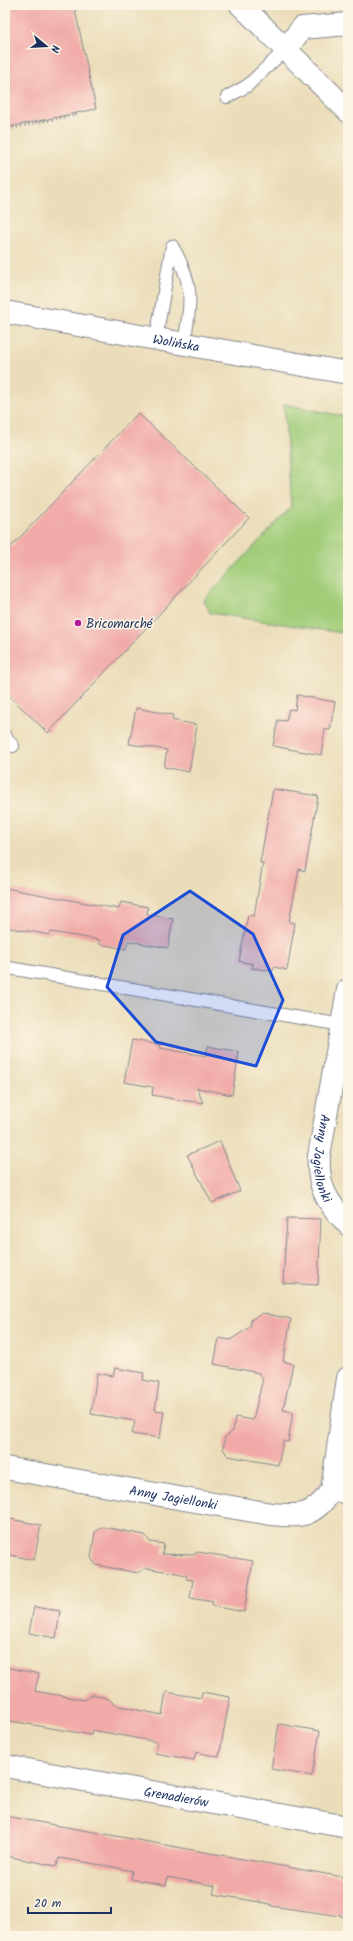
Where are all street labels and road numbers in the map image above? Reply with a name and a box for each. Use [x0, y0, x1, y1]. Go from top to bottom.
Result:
street label: Wolińska [151, 329, 201, 358]
street label: Anny Jagiellonki [307, 1113, 337, 1208]
street label: Anny Jagiellonki [128, 1481, 220, 1517]
street label: Grenadierów [142, 1782, 210, 1814]

